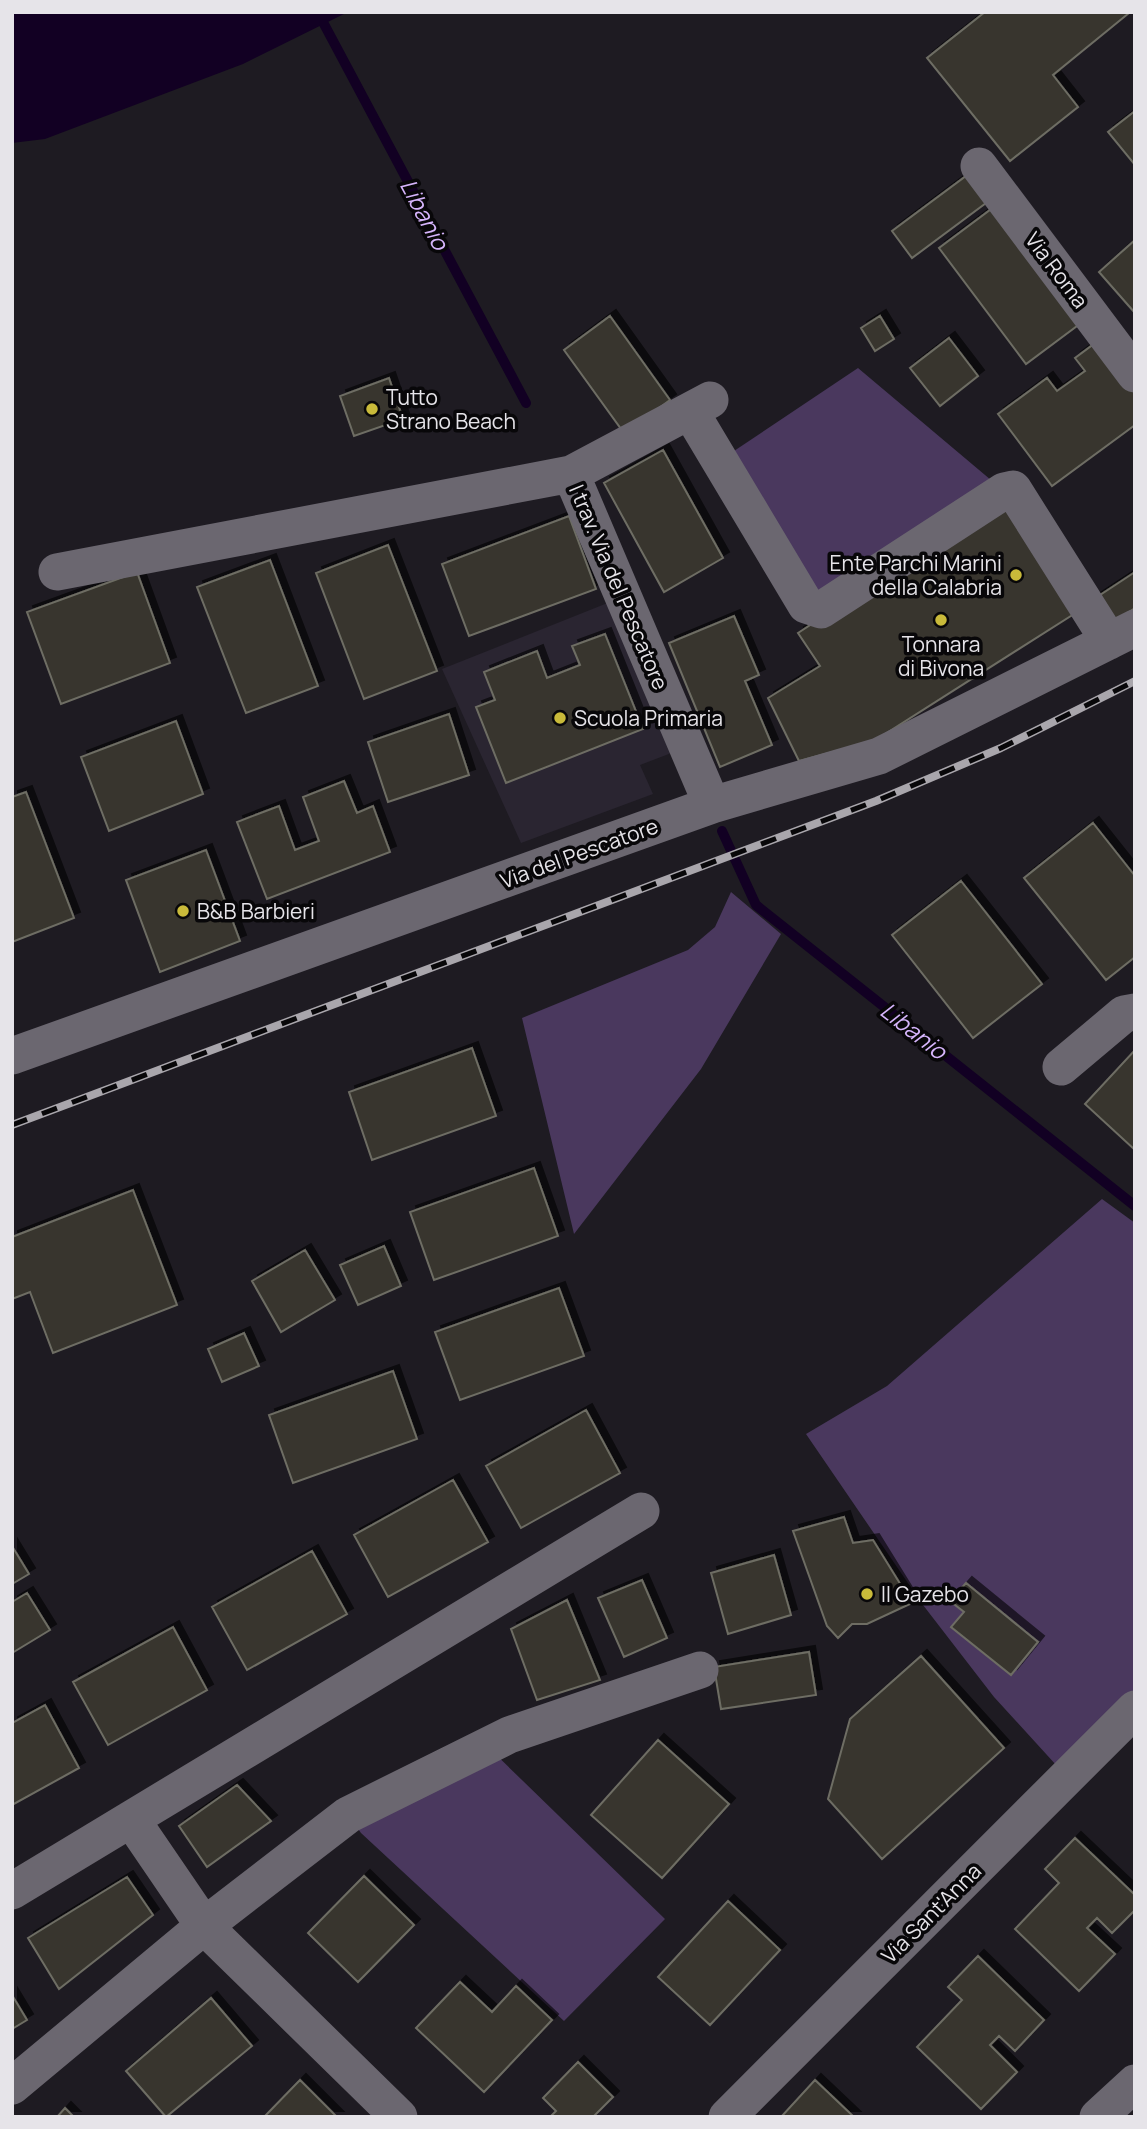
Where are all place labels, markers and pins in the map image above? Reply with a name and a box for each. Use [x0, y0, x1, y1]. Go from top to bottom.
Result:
place label: Tutto Strano Beach [386, 383, 516, 435]
marker: Tutto Strano Beach [364, 401, 380, 417]
place label: Ente Parchi Marini della Calabria [830, 549, 1002, 601]
marker: Ente Parchi Marini della Calabria [1008, 567, 1024, 583]
marker: Tonnara di Bivona [933, 612, 949, 628]
place label: Tonnara di Bivona [898, 630, 984, 682]
place label: Scuola Primaria [574, 704, 723, 732]
marker: Scuola Primaria [552, 710, 568, 726]
place label: B&B Barbieri [197, 897, 315, 925]
marker: B&B Barbieri [175, 903, 191, 919]
place label: Il Gazebo [881, 1580, 969, 1608]
marker: Il Gazebo [859, 1586, 875, 1602]

